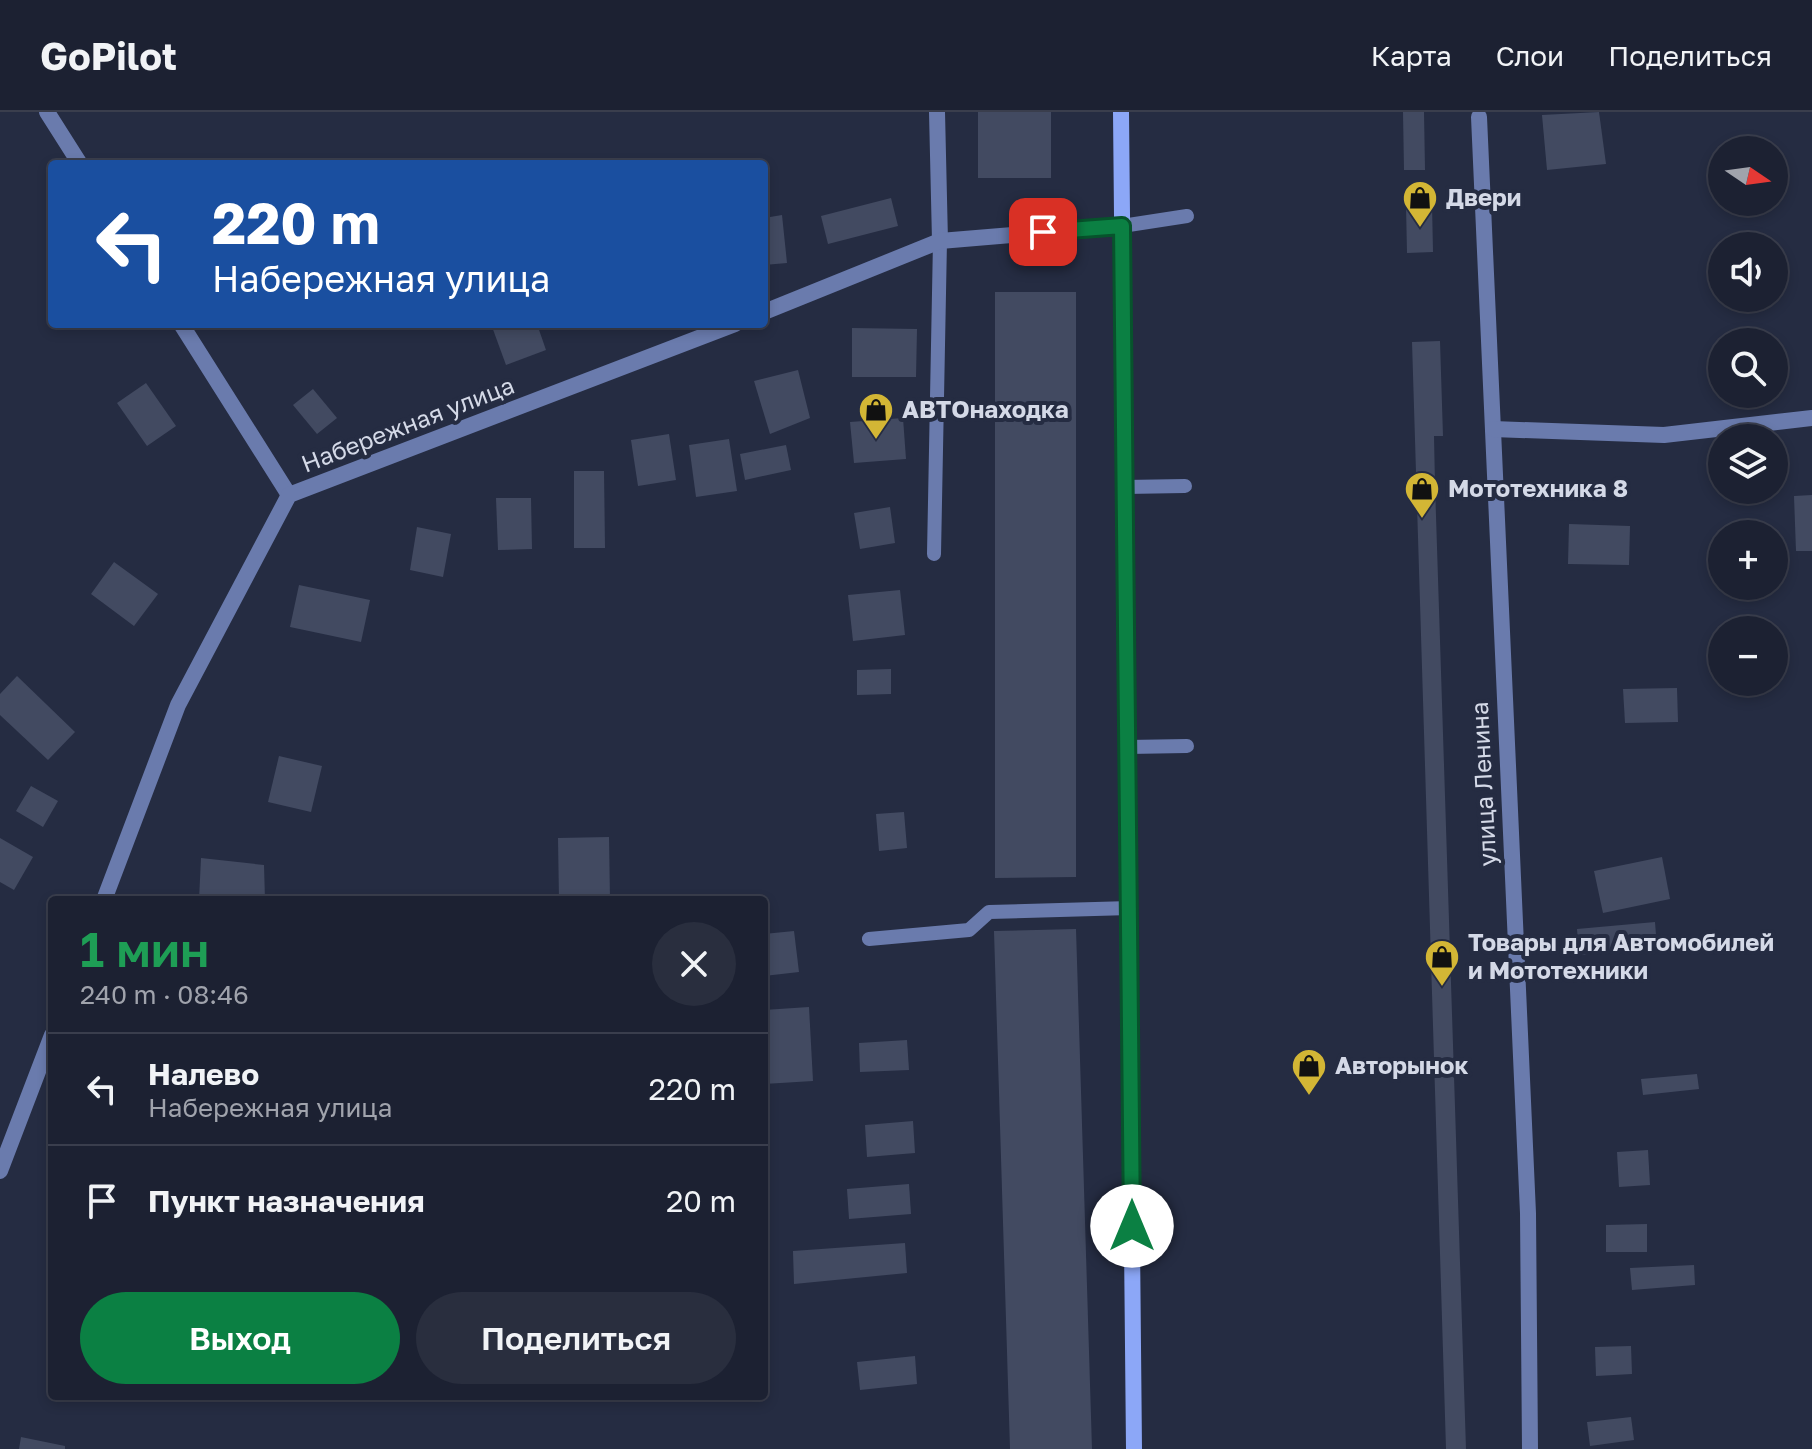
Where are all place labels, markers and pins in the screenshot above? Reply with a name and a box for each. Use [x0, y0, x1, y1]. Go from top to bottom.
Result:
shop icon: Двери [1401, 179, 1439, 229]
place label: Двери [1446, 182, 1521, 211]
pin [1009, 198, 1077, 266]
shop icon: АВТОнаходка [857, 391, 895, 441]
place label: АВТОнаходка [902, 394, 1069, 423]
shop icon: Мототехника 8 [1403, 470, 1441, 520]
place label: Мототехника 8 [1448, 473, 1628, 502]
place label: Товары для Автомобилей и Мототехники [1468, 927, 1774, 984]
shop icon: Товары для Автомобилей и Мототехники [1423, 938, 1461, 988]
shop icon: Авторынок [1290, 1047, 1328, 1097]
place label: Авторынок [1335, 1050, 1468, 1079]

